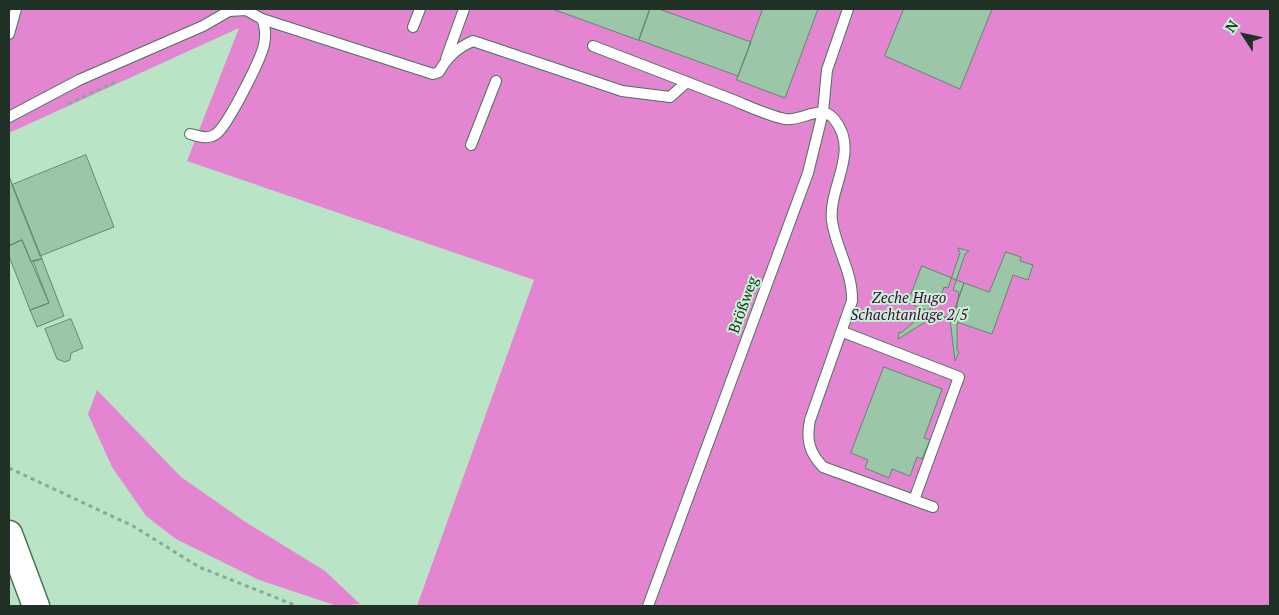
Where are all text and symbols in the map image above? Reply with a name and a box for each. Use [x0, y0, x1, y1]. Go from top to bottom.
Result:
north arrow [1219, 10, 1269, 60]
text: N [1220, 16, 1242, 36]
street label: Brößweg [725, 274, 763, 336]
park label: Zeche Hugo Schachtanlage 2/5 [850, 290, 968, 325]

